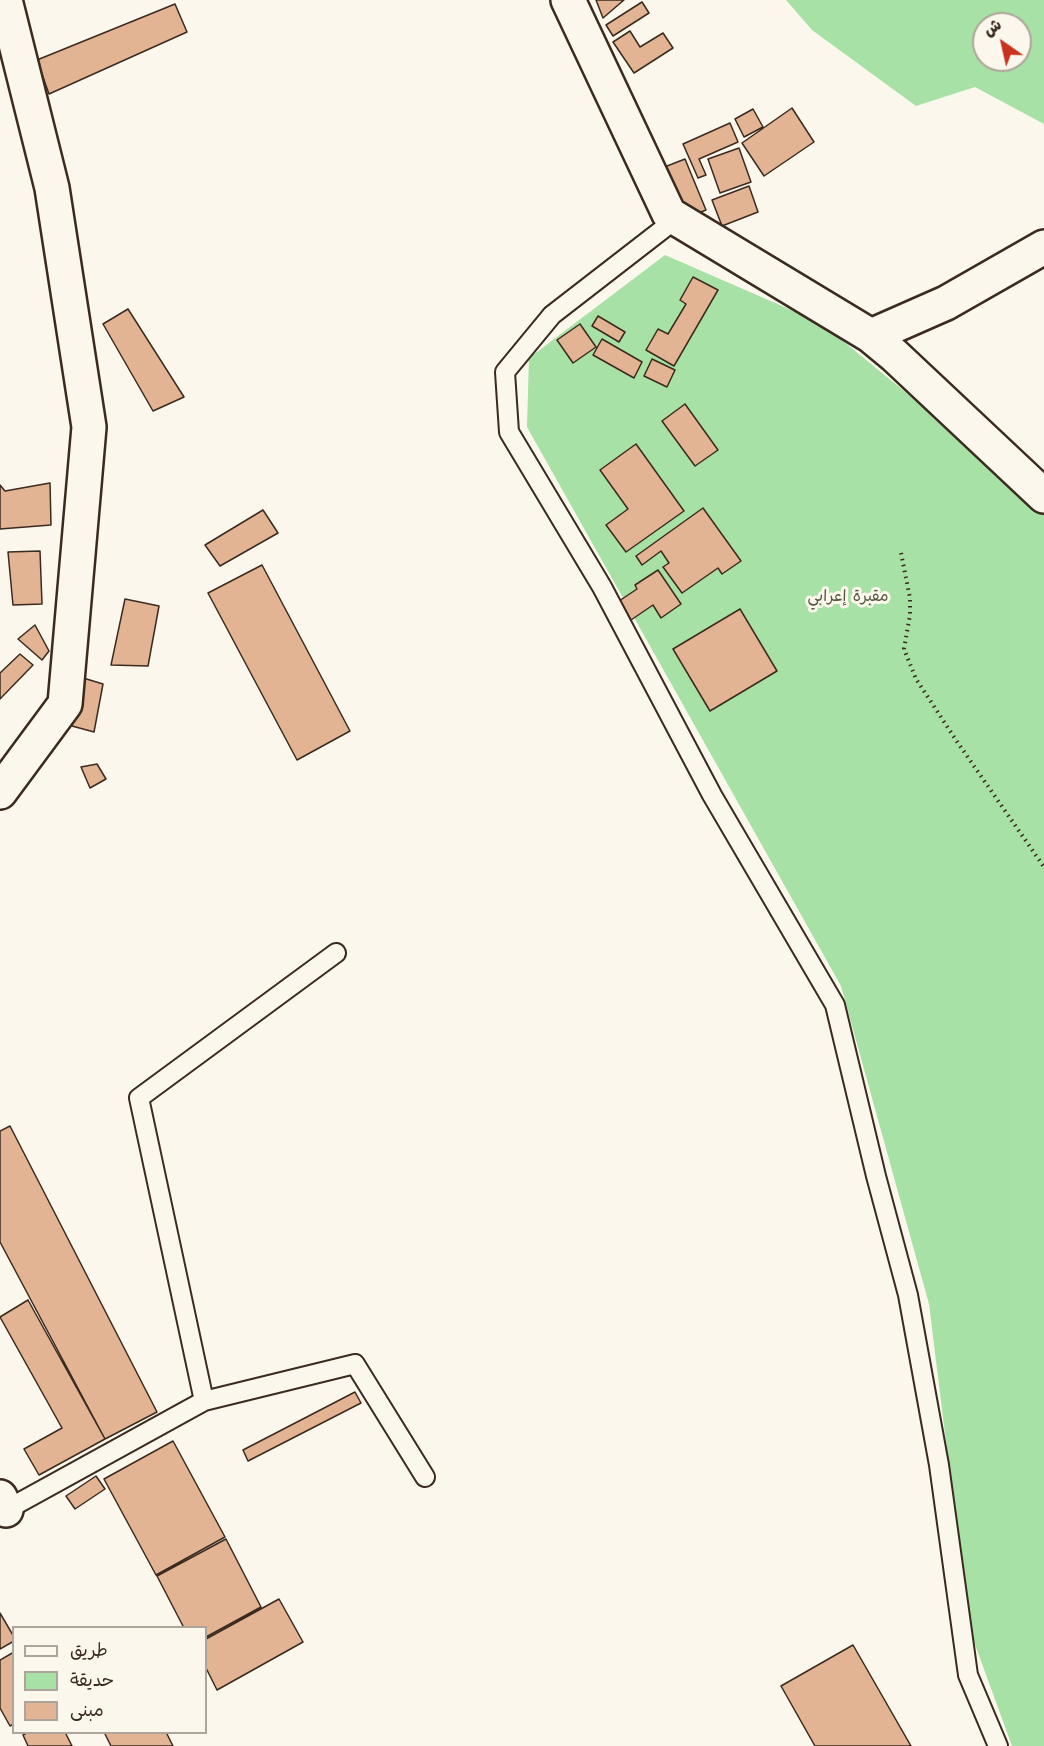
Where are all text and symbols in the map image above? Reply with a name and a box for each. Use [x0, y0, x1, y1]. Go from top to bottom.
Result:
north arrow [972, 12, 1032, 72]
text: ش [978, 13, 1007, 44]
park label: مقبرة إعرابي [807, 588, 889, 608]
legend [12, 1626, 207, 1734]
text: طريق [70, 1637, 108, 1666]
text: حديقة [70, 1667, 114, 1696]
text: مبنى [70, 1697, 104, 1726]

